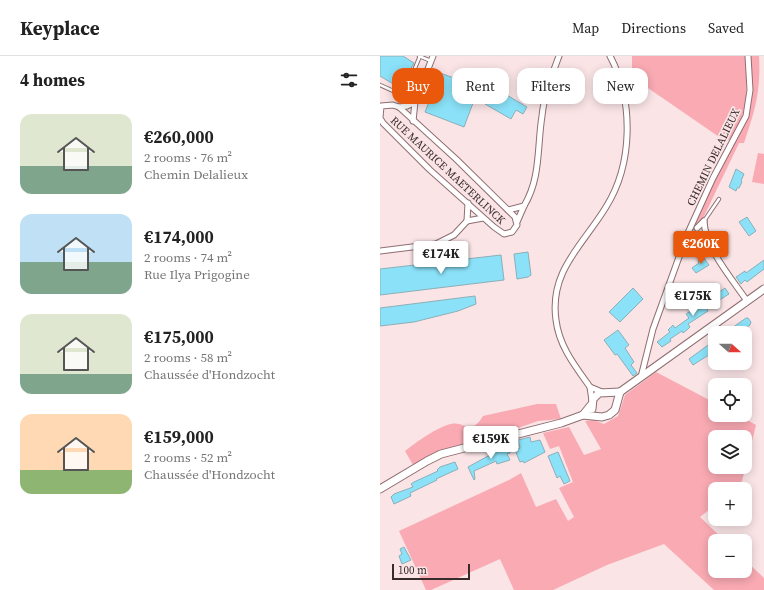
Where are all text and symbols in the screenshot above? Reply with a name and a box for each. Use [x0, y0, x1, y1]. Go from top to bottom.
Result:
text: Keyplace [20, 15, 100, 41]
text: Map [572, 18, 599, 38]
text: Directions [621, 18, 686, 38]
text: Saved [708, 18, 744, 38]
text: 4 homes [20, 68, 85, 92]
chip: Buy [392, 68, 444, 104]
chip: Rent [452, 68, 509, 104]
chip: Filters [517, 68, 585, 104]
chip: New [593, 68, 648, 104]
icon: filters [338, 69, 360, 91]
street label: CHEMIN DELALIEUX [683, 105, 744, 208]
street label: RUE MAURICE MAETERLINCK [387, 113, 509, 228]
text: €260,000 [144, 125, 214, 149]
icon: home [52, 130, 100, 178]
text: 2 rooms · 76 m² [144, 149, 232, 166]
text: Chemin Delalieux [144, 166, 248, 183]
text: €174,000 [144, 225, 214, 249]
icon: home [52, 230, 100, 278]
pin: €260K [673, 231, 729, 265]
text: €260K [682, 235, 720, 252]
pin: €174K [413, 241, 469, 275]
text: €174K [422, 245, 460, 262]
text: 2 rooms · 74 m² [144, 249, 232, 266]
text: Rue Ilya Prigogine [144, 266, 250, 283]
pin: €175K [665, 283, 721, 317]
text: €175K [674, 287, 712, 304]
text: €175,000 [144, 325, 214, 349]
north arrow [708, 326, 752, 370]
map controls [708, 326, 752, 578]
icon: home [52, 330, 100, 378]
text: 2 rooms · 58 m² [144, 349, 232, 366]
text: Chaussée d'Hondzocht [144, 366, 275, 383]
button: locate [708, 378, 752, 422]
text: €159,000 [144, 425, 214, 449]
pin: €159K [463, 426, 519, 460]
icon: home [52, 430, 100, 478]
text: €159K [472, 430, 510, 447]
button: layers [708, 430, 752, 474]
text: 2 rooms · 52 m² [144, 449, 232, 466]
text: Chaussée d'Hondzocht [144, 466, 275, 483]
button: + [708, 482, 752, 526]
button: − [708, 534, 752, 578]
scale bar [392, 562, 470, 581]
text: 100 m [398, 563, 427, 578]

